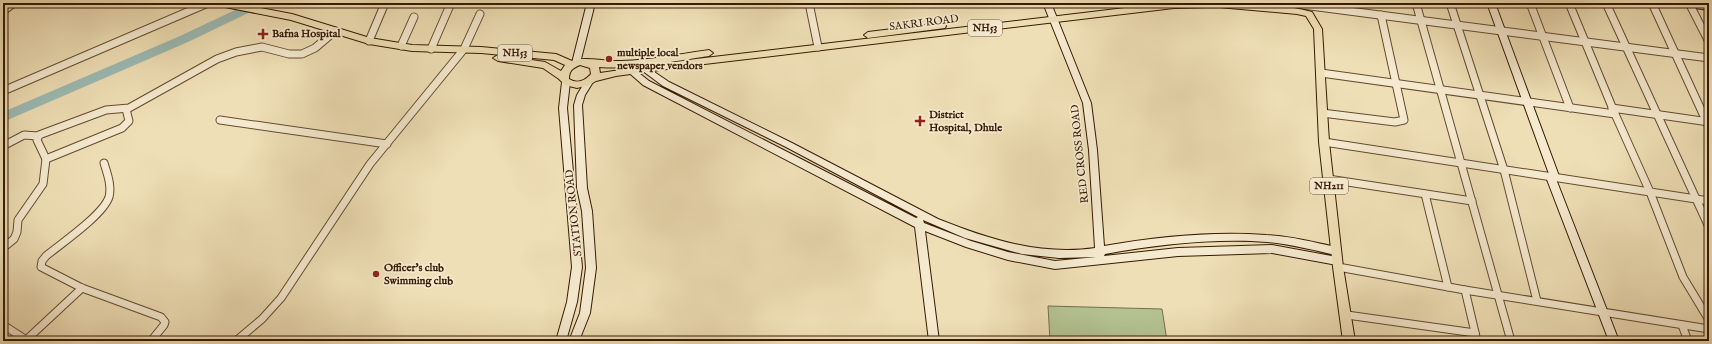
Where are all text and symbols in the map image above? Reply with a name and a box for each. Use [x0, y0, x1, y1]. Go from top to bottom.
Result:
street label: SAKRI ROAD [889, 12, 960, 34]
road number: NH53 [968, 20, 1002, 36]
place label: Bafna Hospital [272, 27, 341, 41]
marker: Bafna Hospital [257, 28, 269, 40]
road number: NH53 [498, 45, 532, 61]
place label: multiple local newspaper vendors [617, 46, 703, 73]
marker: multiple local newspaper vendors [604, 54, 614, 64]
street label: RED CROSS ROAD [1068, 104, 1092, 204]
place label: District Hospital, Dhule [929, 108, 1002, 135]
marker: District Hospital, Dhule [914, 115, 926, 127]
street label: STATION ROAD [562, 169, 586, 257]
road number: NH211 [1310, 178, 1348, 194]
place label: Officer's club Swimming club [384, 261, 453, 288]
marker: Officer's club Swimming club [371, 269, 381, 279]

